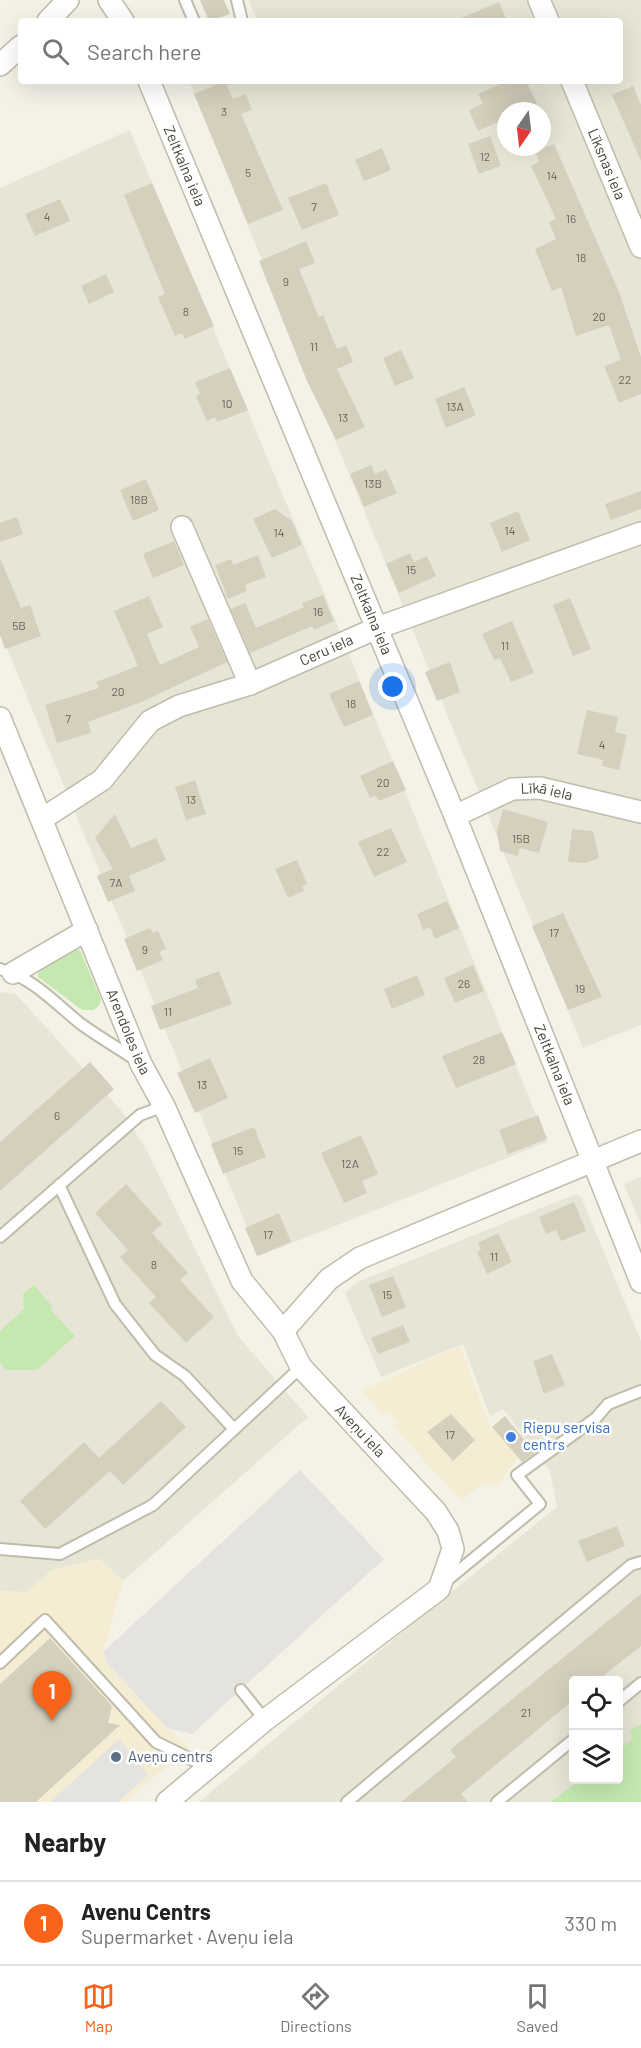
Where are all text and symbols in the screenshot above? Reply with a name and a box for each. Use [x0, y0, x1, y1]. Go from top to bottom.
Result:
search box [18, 18, 623, 84]
icon: search [39, 35, 72, 68]
text: Search here [87, 38, 201, 64]
north arrow [497, 102, 551, 156]
house number: 3 [221, 104, 227, 118]
street label: Zeltkalna iela [161, 123, 210, 208]
street label: Līksnas iela [585, 125, 630, 202]
house number: 12 [480, 149, 490, 163]
house number: 5 [245, 165, 251, 179]
house number: 14 [547, 168, 557, 182]
house number: 7 [311, 199, 317, 213]
house number: 4 [44, 209, 50, 223]
house number: 16 [566, 211, 576, 225]
house number: 18 [576, 250, 586, 264]
house number: 9 [283, 274, 289, 288]
house number: 8 [183, 304, 189, 318]
house number: 20 [592, 309, 606, 323]
house number: 11 [310, 339, 318, 353]
house number: 22 [619, 372, 631, 386]
house number: 10 [222, 396, 232, 410]
house number: 13A [446, 399, 464, 413]
house number: 13 [338, 410, 348, 424]
house number: 13B [364, 476, 382, 490]
house number: 18B [130, 492, 148, 506]
house number: 14 [505, 523, 515, 537]
house number: 14 [274, 525, 284, 539]
house number: 15 [406, 562, 416, 576]
street label: Zeltkalna iela [347, 571, 397, 657]
house number: 16 [313, 604, 323, 618]
house number: 5B [12, 618, 26, 632]
street label: Ceru iela [296, 630, 355, 669]
house number: 11 [501, 638, 509, 652]
your location [378, 672, 407, 701]
house number: 20 [111, 684, 125, 698]
house number: 18 [346, 696, 356, 710]
house number: 7 [65, 711, 71, 725]
house number: 4 [599, 737, 605, 751]
house number: 20 [376, 775, 390, 789]
street label: Līkā iela [520, 778, 575, 803]
house number: 13 [186, 792, 196, 806]
house number: 15B [512, 831, 530, 845]
house number: 22 [377, 844, 389, 858]
house number: 7A [110, 875, 122, 889]
house number: 17 [549, 925, 559, 939]
house number: 9 [142, 942, 148, 956]
house number: 26 [458, 976, 470, 990]
house number: 19 [575, 981, 585, 995]
street label: Arendoles iela [103, 986, 155, 1078]
house number: 11 [164, 1004, 172, 1018]
street label: Zeltkalna iela [531, 1021, 579, 1107]
house number: 28 [473, 1052, 485, 1066]
house number: 13 [197, 1077, 207, 1091]
house number: 6 [54, 1108, 60, 1122]
house number: 15 [233, 1143, 243, 1157]
house number: 12A [341, 1156, 359, 1170]
house number: 17 [263, 1227, 273, 1241]
house number: 11 [490, 1249, 498, 1263]
house number: 8 [151, 1257, 157, 1271]
house number: 15 [382, 1287, 392, 1301]
street label: Aveņu iela [332, 1400, 390, 1460]
place label: Riepu servisa centrs [523, 1418, 610, 1453]
house number: 17 [445, 1427, 455, 1441]
marker: Riepu servisa centrs [504, 1430, 518, 1444]
pin: 1 [32, 1672, 72, 1721]
map controls [569, 1676, 623, 1784]
button: locate [569, 1676, 623, 1730]
house number: 21 [521, 1705, 531, 1719]
button: layers [569, 1730, 623, 1784]
place label: Aveņu centrs [128, 1747, 213, 1765]
marker: Aveņu centrs [109, 1750, 123, 1764]
text: Nearby [24, 1826, 106, 1857]
text: Avenu Centrs [81, 1898, 211, 1924]
text: 1 [40, 1911, 47, 1935]
text: 330 m [565, 1911, 617, 1935]
text: Supermarket · Aveņu iela [81, 1924, 293, 1948]
tab: Map [82, 1980, 115, 2035]
tab: Directions [280, 1980, 352, 2035]
tab: Saved [517, 1980, 559, 2035]

